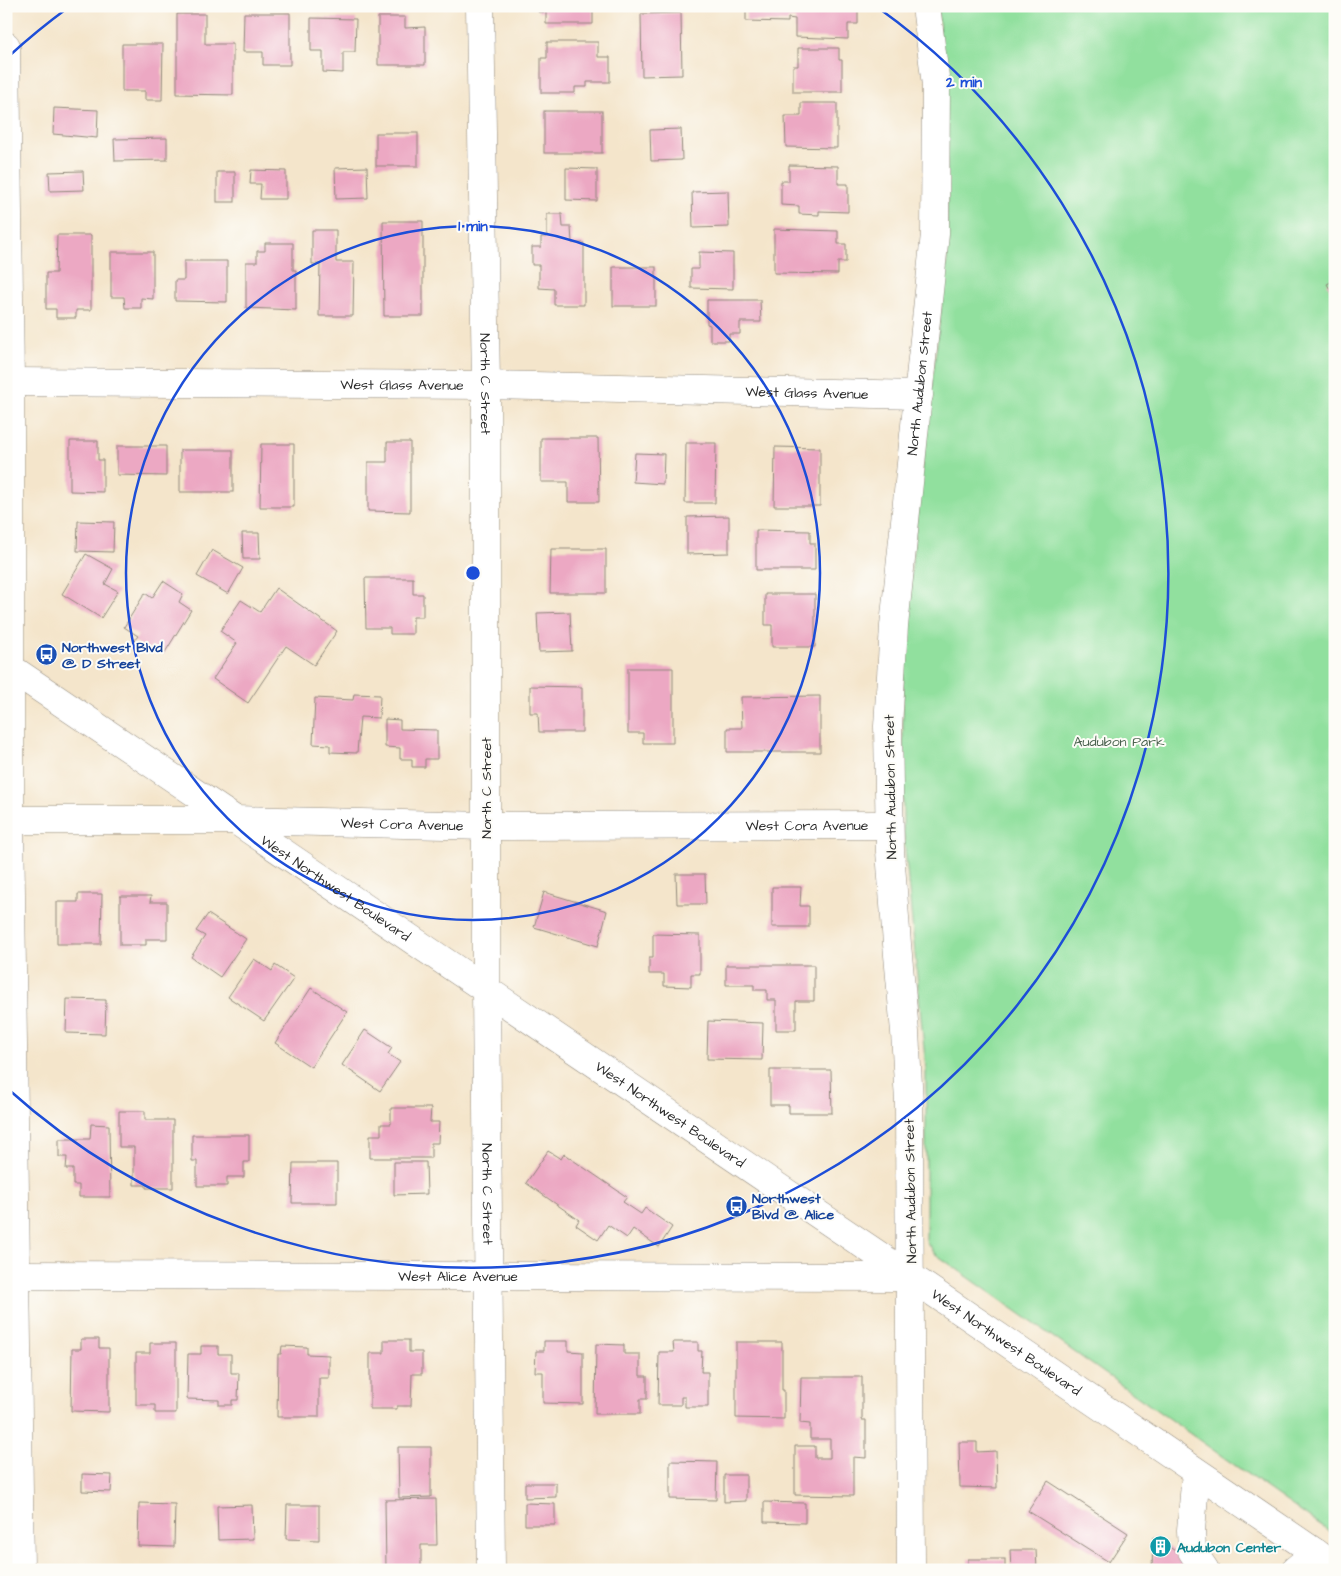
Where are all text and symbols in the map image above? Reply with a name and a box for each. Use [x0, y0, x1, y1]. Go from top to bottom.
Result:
text: 2 min [945, 72, 983, 93]
text: 1 min [458, 216, 488, 237]
street label: North Audubon Street [903, 310, 938, 456]
street label: North C Street [474, 333, 495, 435]
street label: West Glass Avenue [340, 375, 464, 396]
street label: West Glass Avenue [745, 382, 869, 405]
centre of rings [464, 564, 482, 582]
place label: Northwest Blvd @ D Street [62, 638, 164, 674]
bus stop icon: Northwest Blvd @ D Street [34, 643, 58, 667]
street label: North Audubon Street [880, 714, 902, 859]
park label: Audubon Park [1073, 732, 1165, 752]
street label: North C Street [477, 737, 497, 839]
street label: West Cora Avenue [340, 814, 464, 836]
street label: West Cora Avenue [745, 816, 869, 836]
street label: West Northwest Boulevard [256, 831, 414, 947]
street label: West Northwest Boulevard [591, 1057, 749, 1173]
street label: North Audubon Street [900, 1118, 922, 1263]
street label: North C Street [476, 1143, 497, 1245]
place label: Northwest Blvd @ Alice [752, 1189, 835, 1225]
bus stop icon: Northwest Blvd @ Alice [724, 1194, 748, 1218]
street label: West Alice Avenue [398, 1267, 518, 1287]
street label: West Northwest Boulevard [927, 1285, 1085, 1401]
building icon: Audubon Center [1149, 1535, 1173, 1559]
place label: Audubon Center [1177, 1538, 1281, 1558]

